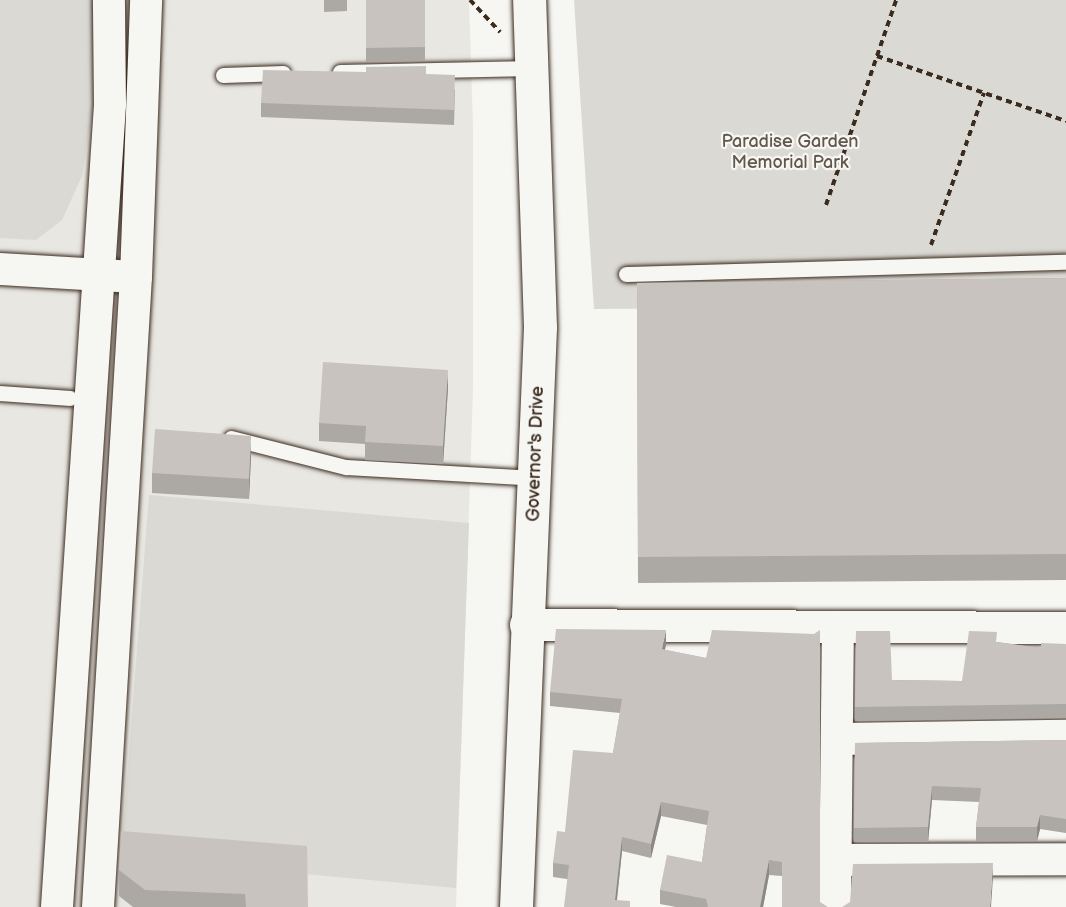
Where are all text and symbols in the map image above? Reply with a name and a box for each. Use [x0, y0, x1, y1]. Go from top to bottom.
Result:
park label: Paradise Garden Memorial Park [721, 132, 859, 174]
street label: Governor's Drive [523, 386, 549, 522]

